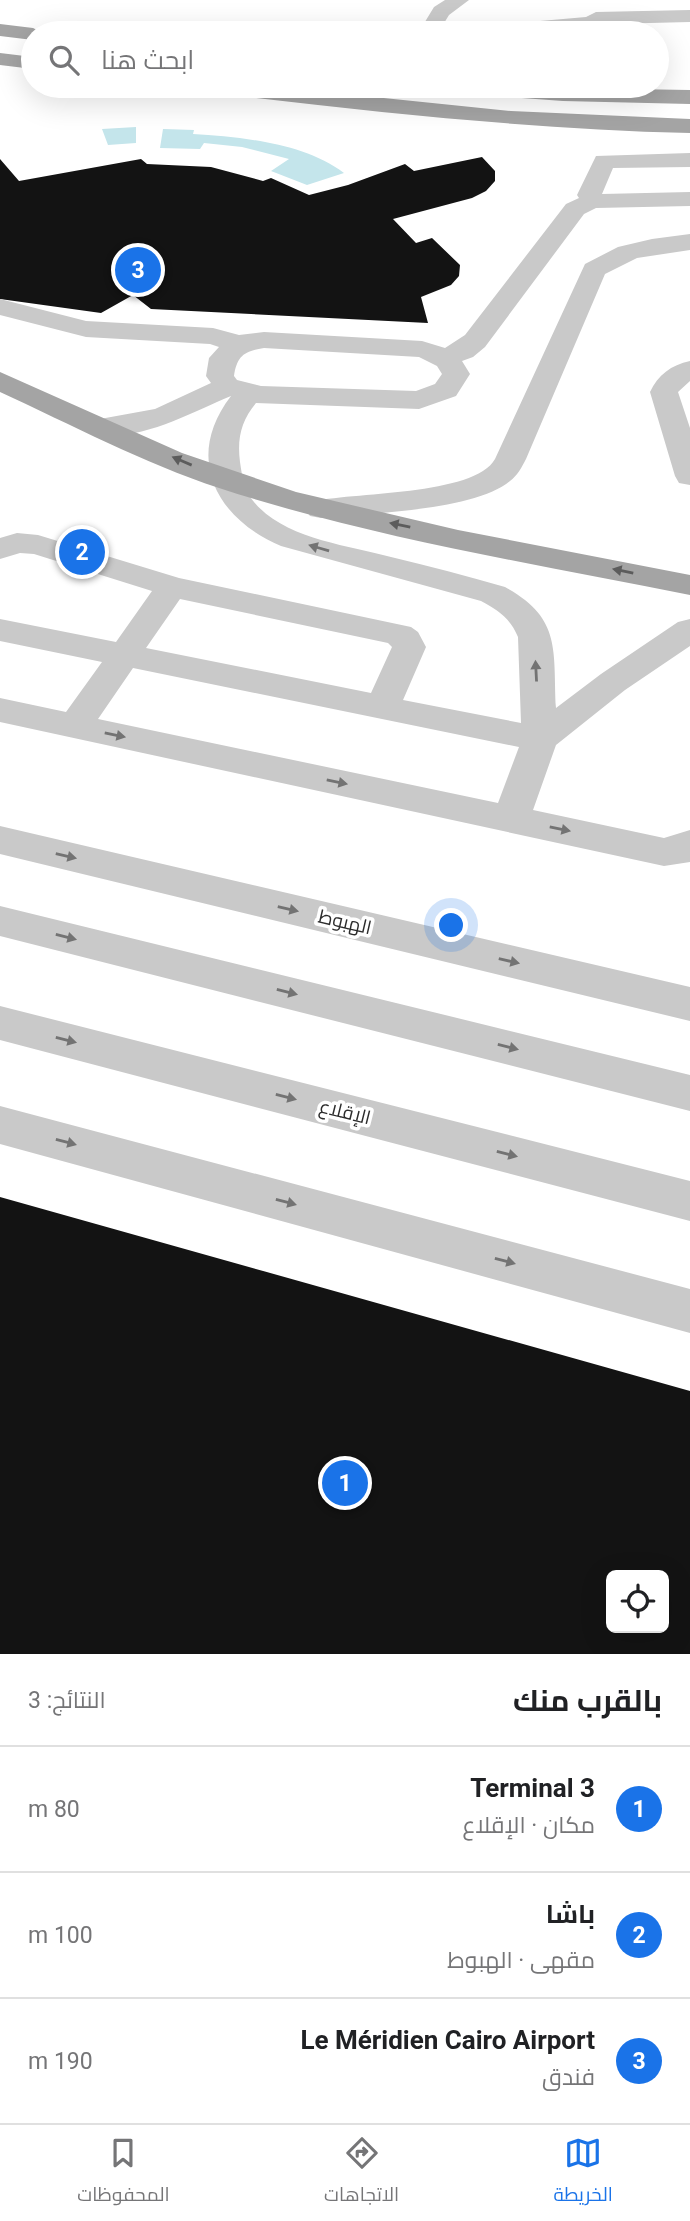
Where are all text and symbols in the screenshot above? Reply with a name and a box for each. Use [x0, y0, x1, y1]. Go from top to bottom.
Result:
search box [21, 21, 669, 98]
icon: search [45, 41, 83, 79]
text: ابحث هنا [101, 45, 194, 75]
pin: 3 [115, 244, 161, 296]
one-way arrow [172, 456, 193, 467]
one-way arrow [389, 520, 411, 531]
pin: 2 [59, 526, 105, 578]
one-way arrow [309, 542, 330, 552]
one-way arrow [612, 566, 634, 577]
one-way arrow [531, 660, 542, 682]
one-way arrow [104, 730, 126, 741]
one-way arrow [326, 776, 348, 787]
one-way arrow [549, 824, 571, 835]
one-way arrow [55, 851, 77, 862]
one-way arrow [277, 903, 299, 914]
street label: الهبوط [316, 905, 374, 939]
your location [434, 908, 468, 942]
one-way arrow [55, 932, 77, 943]
one-way arrow [498, 956, 520, 967]
one-way arrow [276, 987, 298, 998]
one-way arrow [55, 1035, 77, 1046]
one-way arrow [497, 1042, 519, 1053]
one-way arrow [276, 1092, 298, 1103]
street label: الإقلاع [316, 1095, 373, 1131]
one-way arrow [56, 1138, 77, 1148]
one-way arrow [496, 1149, 518, 1160]
one-way arrow [275, 1197, 296, 1207]
one-way arrow [494, 1256, 516, 1267]
pin: 1 [322, 1457, 368, 1509]
map controls [606, 1570, 669, 1633]
button: locate [606, 1570, 669, 1633]
text: بالقرب منك [513, 1683, 662, 1718]
text: النتائج: 3 [28, 1687, 106, 1714]
text: Terminal 3 [470, 1773, 595, 1803]
text: 80 m [28, 1796, 80, 1823]
text: 1 [632, 1796, 646, 1823]
text: مكان · الإقلاع [462, 1812, 595, 1839]
text: باشا [546, 1899, 595, 1929]
text: 100 m [28, 1922, 93, 1949]
text: 2 [632, 1922, 646, 1949]
text: مقهى · الهبوط [447, 1947, 595, 1974]
text: Le Méridien Cairo Airport [300, 2025, 595, 2055]
text: 190 m [28, 2048, 93, 2075]
text: 3 [632, 2048, 646, 2075]
text: فندق [542, 2064, 595, 2091]
tab: المحفوظات [77, 2134, 170, 2212]
tab: الاتجاهات [324, 2134, 399, 2212]
tab: الخريطة [554, 2134, 613, 2212]

